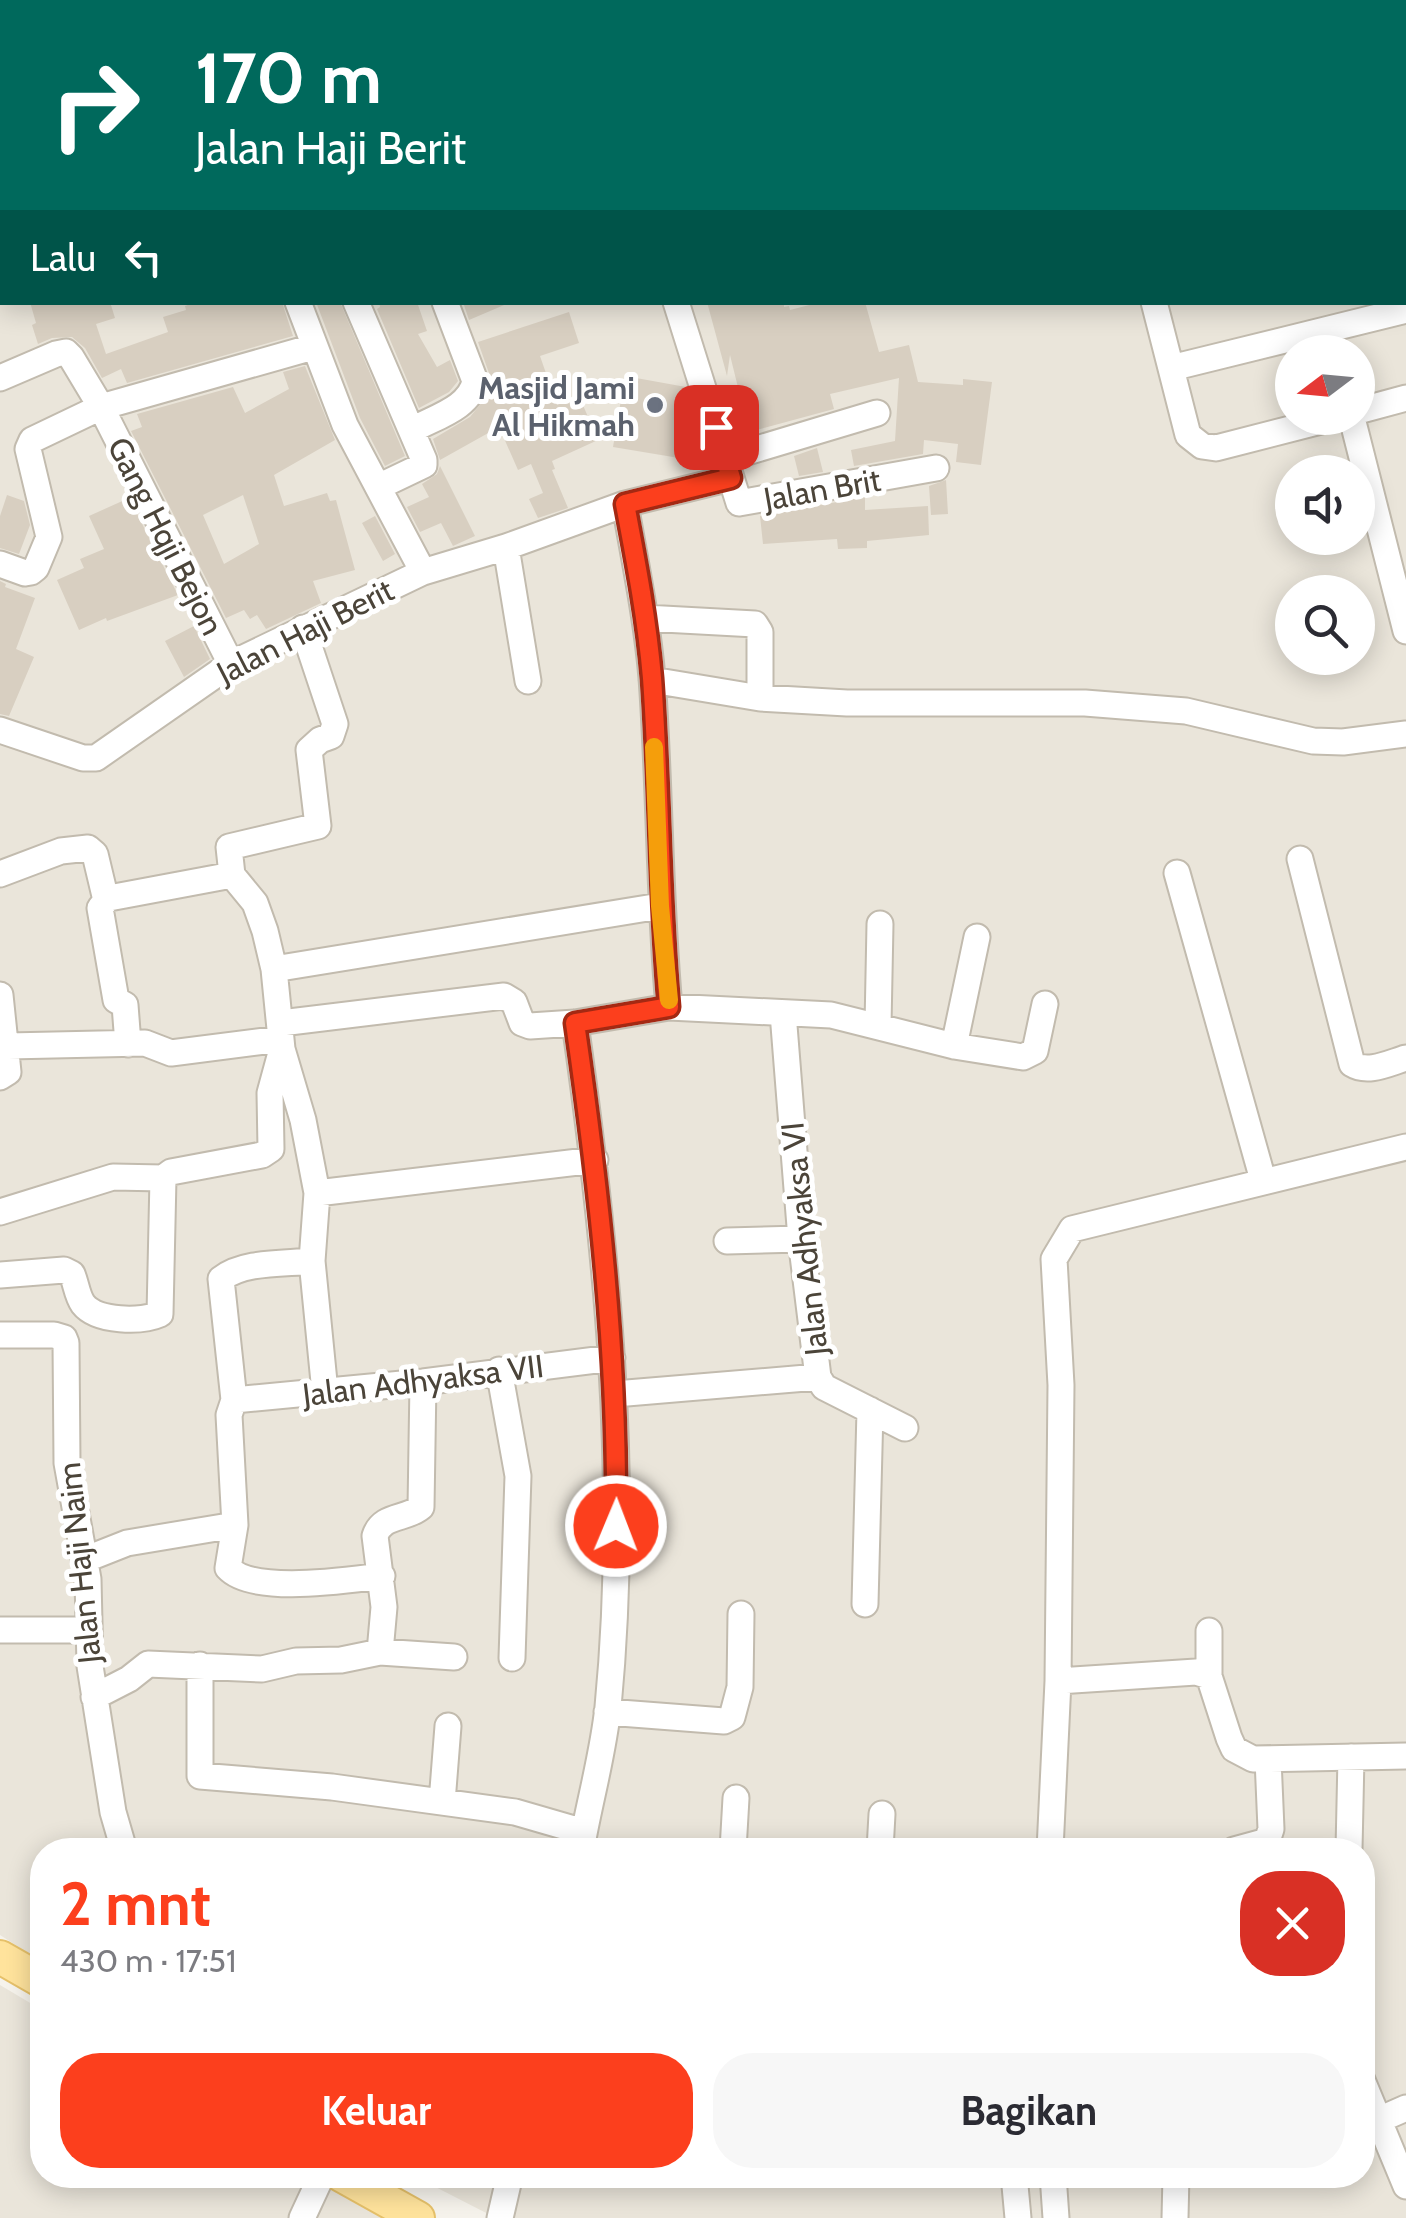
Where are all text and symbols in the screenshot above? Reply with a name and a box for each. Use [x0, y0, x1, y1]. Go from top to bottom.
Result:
text: 170 m [195, 35, 382, 121]
icon: right [30, 40, 160, 170]
text: Jalan Haji Berit [195, 121, 466, 175]
icon: left [116, 230, 171, 285]
text: Lalu [30, 234, 96, 281]
north arrow [1275, 335, 1375, 435]
map controls [1275, 335, 1375, 675]
place label: Masjid Jami Al Hikmah [478, 368, 635, 444]
pin [674, 385, 759, 470]
marker: Masjid Jami Al Hikmah [644, 394, 666, 416]
icon: arrive [689, 400, 744, 455]
street label: Gang Hqji Bejon [100, 431, 232, 641]
button: sound [1275, 455, 1375, 555]
street label: Jalan Brit [760, 460, 884, 519]
street label: Jalan Haji Berit [209, 570, 400, 693]
button: search [1275, 575, 1375, 675]
street label: Jalan Adhyaksa VI [772, 1120, 836, 1359]
street label: Jalan Adhyaksa VII [299, 1346, 546, 1414]
street label: Jalan Haji Naim [49, 1460, 109, 1666]
position arrow [564, 1474, 668, 1578]
text: 2 mnt [60, 1867, 211, 1940]
button: close [1240, 1871, 1345, 1976]
text: 430 m · 17:51 [60, 1941, 236, 1980]
button: Keluar [60, 2053, 693, 2168]
button: Bagikan [713, 2053, 1345, 2168]

